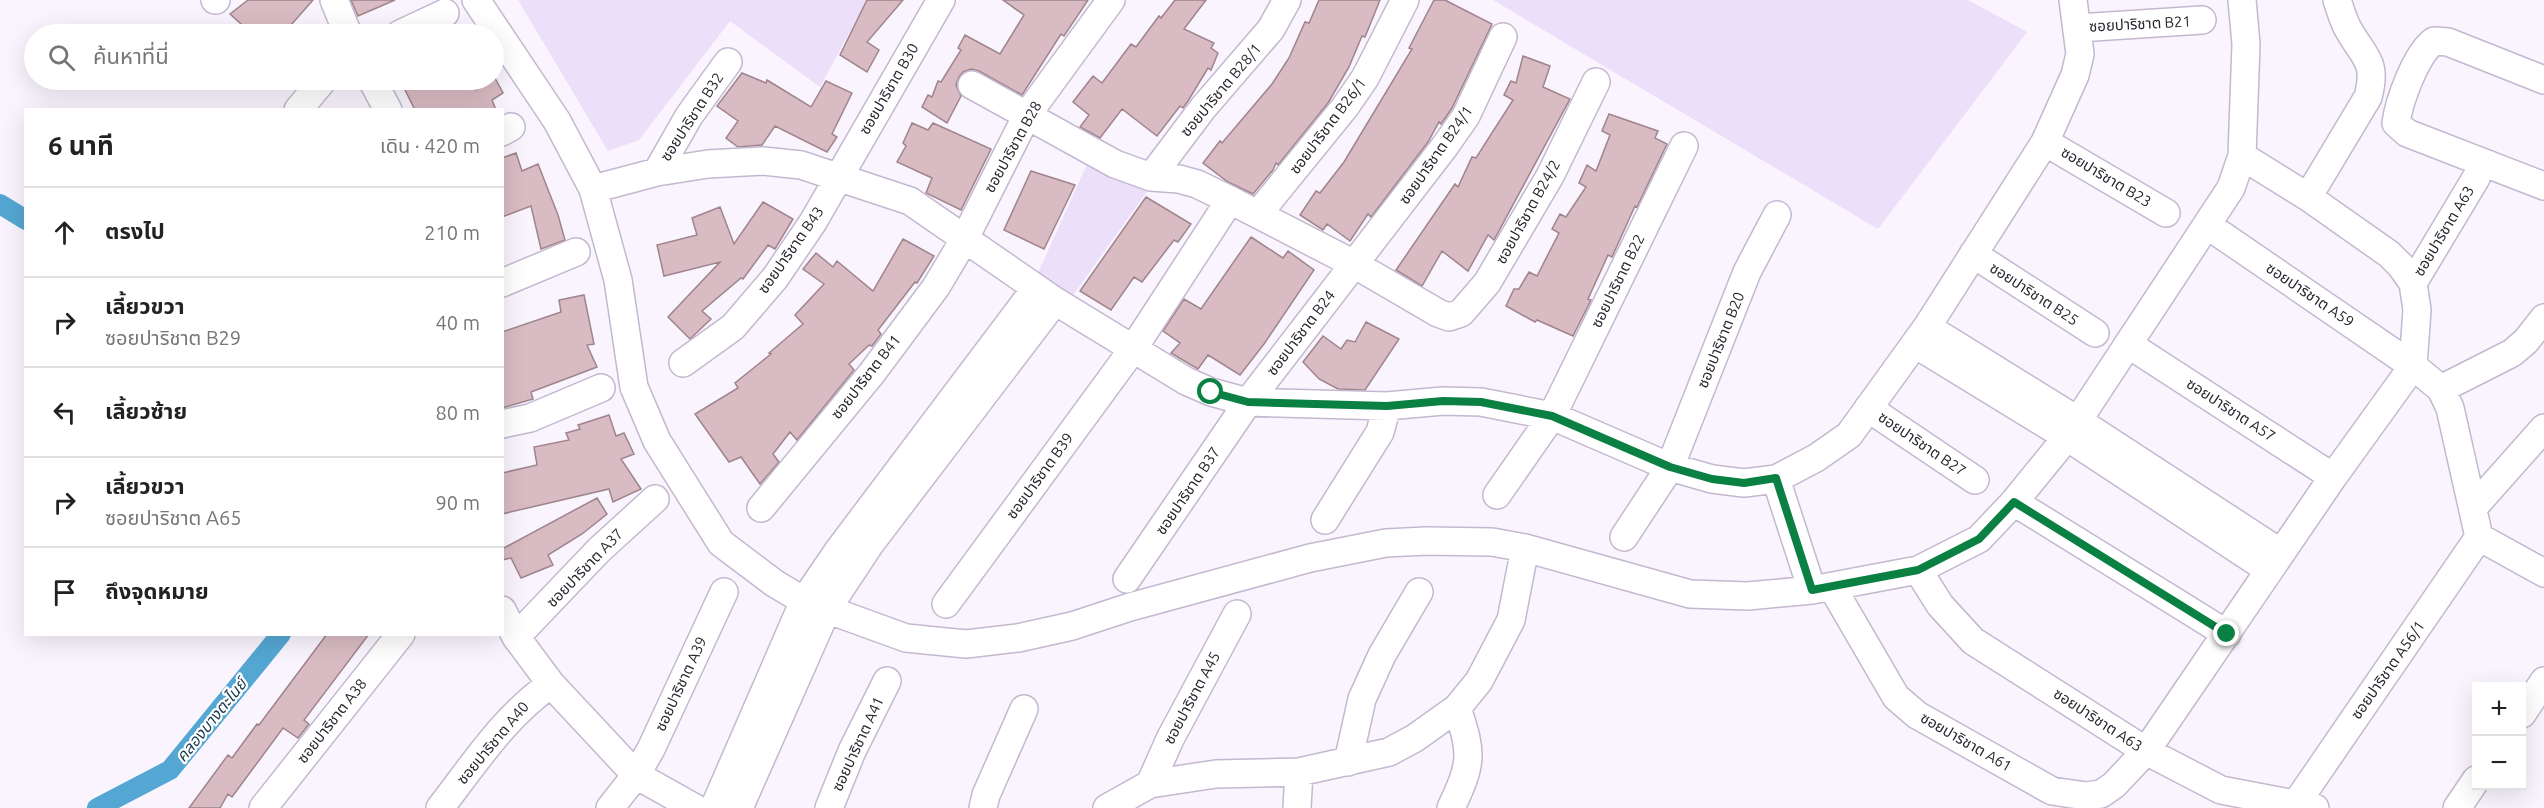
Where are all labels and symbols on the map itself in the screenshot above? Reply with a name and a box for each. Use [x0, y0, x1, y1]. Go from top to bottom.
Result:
street label: ซอยปาริชาต B21 [2089, 12, 2191, 35]
street label: ซอยปาริชาต B30 [856, 40, 921, 137]
street label: ซอยปาริชาต B28/1 [1177, 40, 1264, 140]
street label: ซอยปาริชาต B32 [657, 69, 727, 164]
street label: ซอยปาริชาต B26/1 [1286, 74, 1369, 177]
street label: ซอยปาริชาต B28 [980, 98, 1045, 196]
street label: ซอยปาริชาต B24/1 [1395, 102, 1476, 207]
street label: ซอยปาริชาต B23 [2058, 143, 2154, 210]
street label: ซอยปาริชาต B24/2 [1492, 157, 1563, 267]
street label: ซอยปาริชาต A63 [2410, 183, 2477, 279]
street label: ซอยปาริชาต B43 [754, 203, 827, 296]
street label: ซอยปาริชาต B22 [1588, 231, 1648, 330]
street label: ซอยปาริชาต B25 [1987, 259, 2082, 329]
street label: ซอยปาริชาต A59 [2263, 259, 2357, 330]
street label: ซอยปาริชาต B24 [1263, 287, 1338, 379]
street label: ซอยปาริชาต B20 [1694, 289, 1748, 390]
street label: ซอยปาริชาต B41 [827, 331, 904, 422]
street label: ซอยปาริชาต A57 [2184, 375, 2279, 445]
route start [1197, 378, 1223, 404]
street label: ซอยปาริชาต B27 [1875, 408, 1969, 479]
street label: ซอยปาริชาต B39 [1003, 429, 1076, 522]
street label: ซอยปาริชาต B37 [1152, 444, 1223, 538]
street label: ซอยปาริชาต A37 [543, 525, 626, 610]
street label: ซอยปาริชาต A56/1 [2347, 617, 2428, 722]
route end [2213, 620, 2239, 646]
street label: ซอยปาริชาต A39 [651, 634, 710, 734]
street label: ซอยปาริชาต A45 [1160, 649, 1223, 747]
water label: คลองบางตะไนย์ [172, 673, 252, 765]
street label: ซอยปาริชาต A38 [293, 675, 370, 766]
street label: ซอยปาริชาต A63 [2051, 685, 2146, 755]
street label: ซอยปาริชาต A41 [828, 694, 887, 794]
street label: ซอยปาริชาต A40 [453, 698, 532, 787]
street label: ซอยปาริชาต A61 [1918, 709, 2015, 775]

